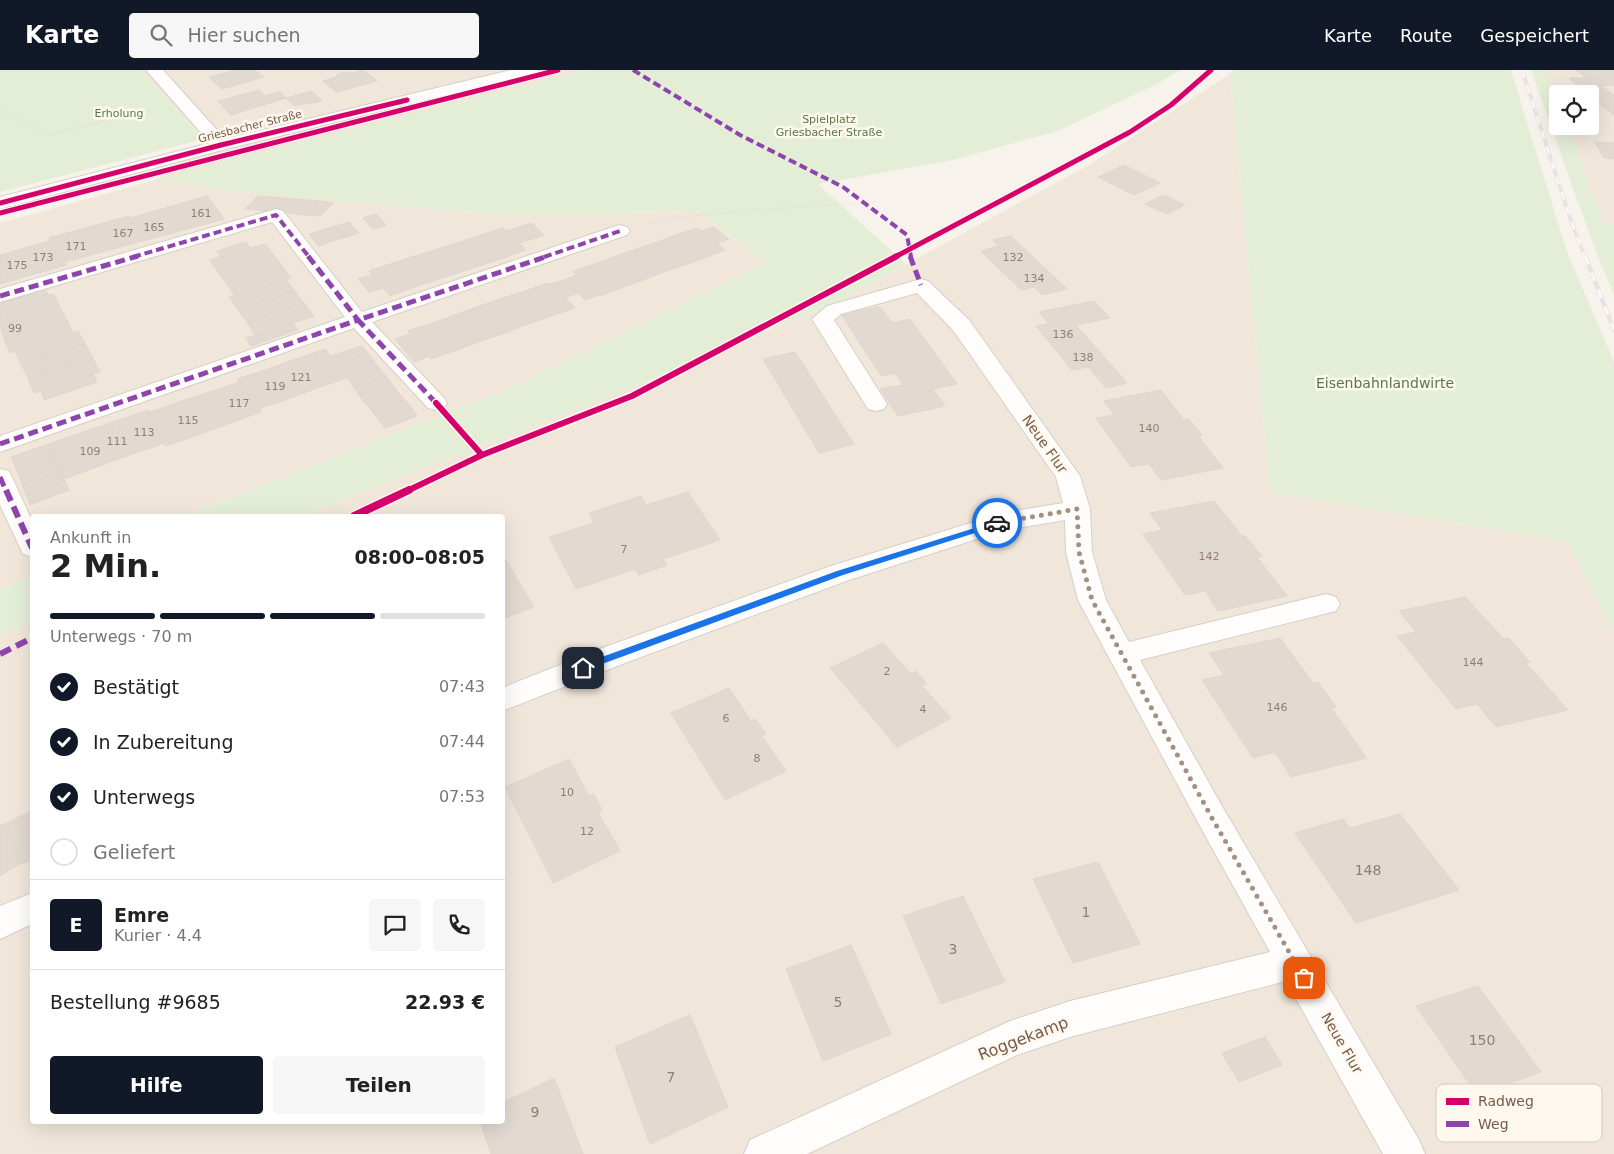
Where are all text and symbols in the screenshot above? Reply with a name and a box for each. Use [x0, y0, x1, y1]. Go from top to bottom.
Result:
search box [129, 13, 479, 58]
text: Karte [25, 21, 99, 49]
icon: search [147, 21, 175, 49]
text: Hier suchen [187, 24, 301, 46]
text: Karte [1324, 25, 1372, 46]
text: Route [1400, 25, 1452, 46]
text: Gespeichert [1480, 25, 1589, 46]
map controls [1549, 85, 1599, 135]
button: locate [1549, 85, 1599, 135]
park label: Erholung [95, 107, 143, 120]
street label: Griesbacher Straße [197, 107, 304, 146]
park label: Spielplatz Griesbacher Straße [776, 113, 882, 139]
house number: 161 [191, 207, 212, 220]
house number: 165 [144, 221, 165, 234]
house number: 167 [113, 227, 134, 240]
house number: 171 [66, 240, 87, 253]
house number: 173 [33, 251, 54, 264]
house number: 132 [1003, 251, 1024, 264]
house number: 175 [7, 259, 28, 272]
house number: 134 [1024, 272, 1045, 285]
house number: 99 [8, 322, 22, 335]
house number: 136 [1053, 328, 1074, 341]
house number: 138 [1073, 351, 1094, 364]
house number: 121 [291, 371, 312, 384]
park label: Eisenbahnlandwirte [1316, 375, 1454, 391]
house number: 119 [265, 380, 286, 393]
house number: 117 [229, 397, 250, 410]
street label: Neue Flur [1019, 412, 1071, 476]
house number: 115 [178, 414, 199, 427]
house number: 140 [1139, 422, 1160, 435]
house number: 113 [134, 426, 155, 439]
house number: 111 [107, 435, 128, 448]
house number: 109 [80, 445, 101, 458]
courier [972, 498, 1022, 548]
icon: car [983, 509, 1011, 537]
text: Ankunft in [50, 528, 131, 547]
house number: 7 [621, 543, 628, 556]
text: 08:00–08:05 [355, 546, 485, 568]
text: 2 Min. [50, 547, 161, 585]
house number: 142 [1199, 550, 1220, 563]
text: Unterwegs · 70 m [50, 627, 192, 646]
pin [562, 647, 604, 689]
icon: home [569, 654, 597, 682]
house number: 144 [1463, 656, 1484, 669]
house number: 2 [884, 665, 891, 678]
icon: check [50, 673, 78, 701]
text: Bestätigt [93, 676, 179, 698]
text: 07:43 [439, 677, 485, 696]
house number: 146 [1267, 701, 1288, 714]
house number: 4 [920, 703, 927, 716]
house number: 6 [723, 712, 730, 725]
icon: check [50, 728, 78, 756]
text: In Zubereitung [93, 731, 233, 753]
text: 07:44 [439, 732, 485, 751]
house number: 8 [754, 752, 761, 765]
icon: check [50, 783, 78, 811]
text: Unterwegs [93, 786, 195, 808]
house number: 10 [560, 786, 574, 799]
text: 07:53 [439, 787, 485, 806]
house number: 12 [580, 825, 594, 838]
text: Geliefert [93, 841, 175, 863]
house number: 148 [1355, 862, 1381, 878]
button: chat [369, 899, 421, 951]
button: phone [433, 899, 485, 951]
text: Emre [114, 904, 169, 926]
house number: 1 [1082, 904, 1090, 920]
text: E [70, 914, 82, 936]
text: Kurier · 4.4 [114, 926, 202, 945]
house number: 3 [949, 941, 957, 957]
pin [1283, 957, 1325, 999]
icon: bag [1290, 964, 1318, 992]
text: Bestellung #9685 [50, 991, 221, 1013]
text: 22.93 € [405, 991, 485, 1013]
house number: 5 [834, 994, 842, 1010]
street label: Neue Flur [1318, 1010, 1366, 1076]
street label: Roggekamp [975, 1013, 1071, 1064]
house number: 150 [1469, 1032, 1495, 1048]
button: Hilfe [50, 1056, 263, 1114]
button: Teilen [273, 1056, 485, 1114]
house number: 7 [667, 1069, 675, 1085]
legend [1436, 1084, 1602, 1142]
text: Radweg [1478, 1093, 1534, 1109]
house number: 9 [531, 1104, 539, 1120]
text: Weg [1478, 1116, 1509, 1132]

